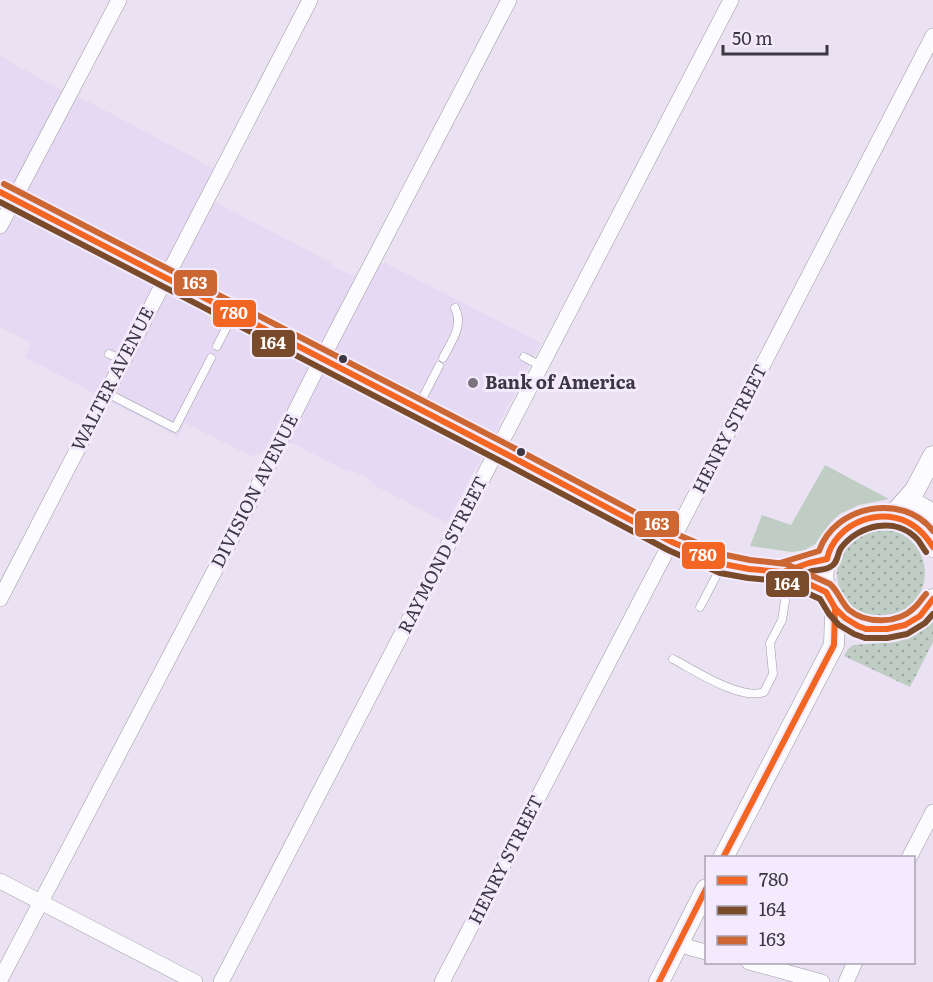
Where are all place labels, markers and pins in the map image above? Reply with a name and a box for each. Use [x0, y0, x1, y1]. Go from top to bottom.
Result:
unlabelled marker [337, 353, 349, 365]
place label: Bank of America [485, 368, 637, 395]
marker: Bank of America [466, 376, 480, 390]
unlabelled marker [515, 446, 527, 458]

